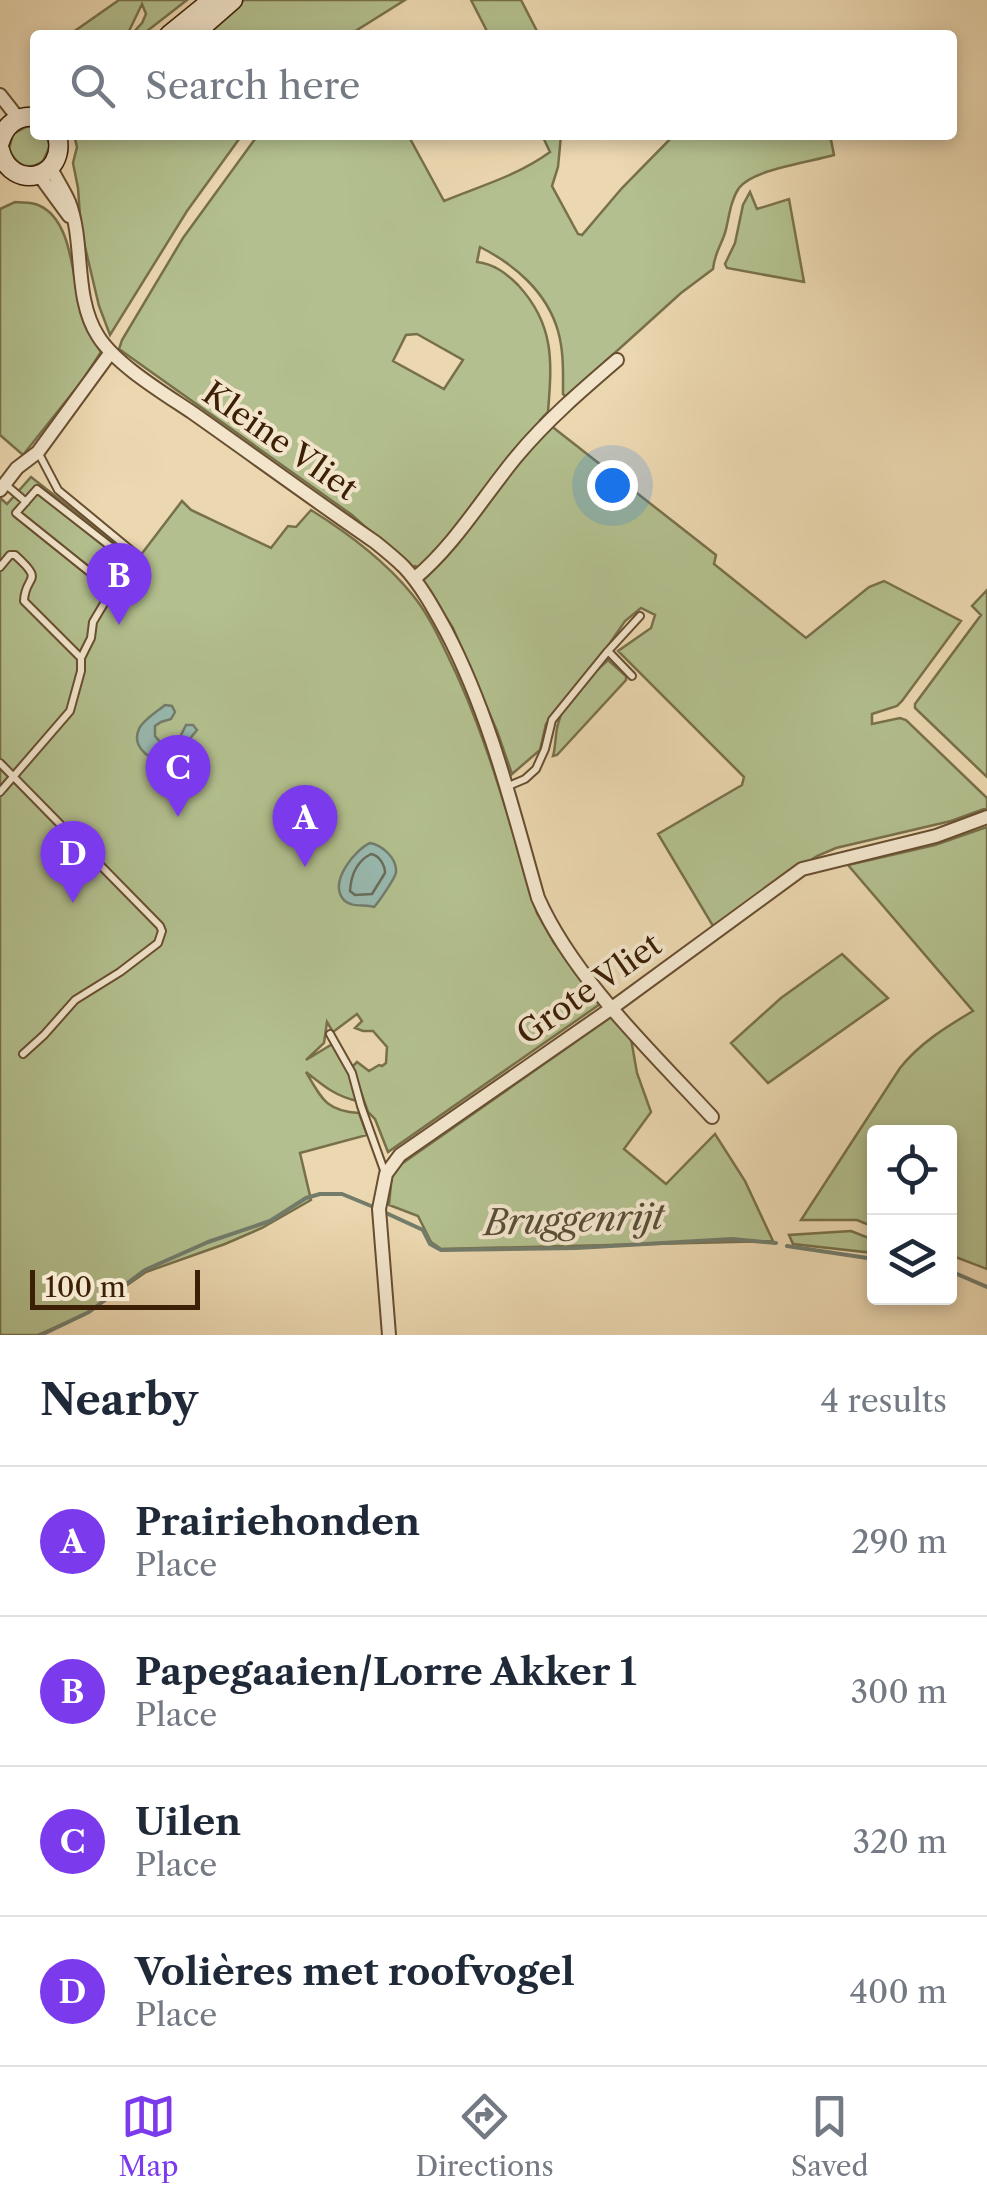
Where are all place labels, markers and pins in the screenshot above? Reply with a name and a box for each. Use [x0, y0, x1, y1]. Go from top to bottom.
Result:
pin: B [86, 542, 152, 625]
pin: C [146, 734, 210, 817]
pin: A [272, 784, 338, 867]
pin: D [40, 820, 106, 903]

